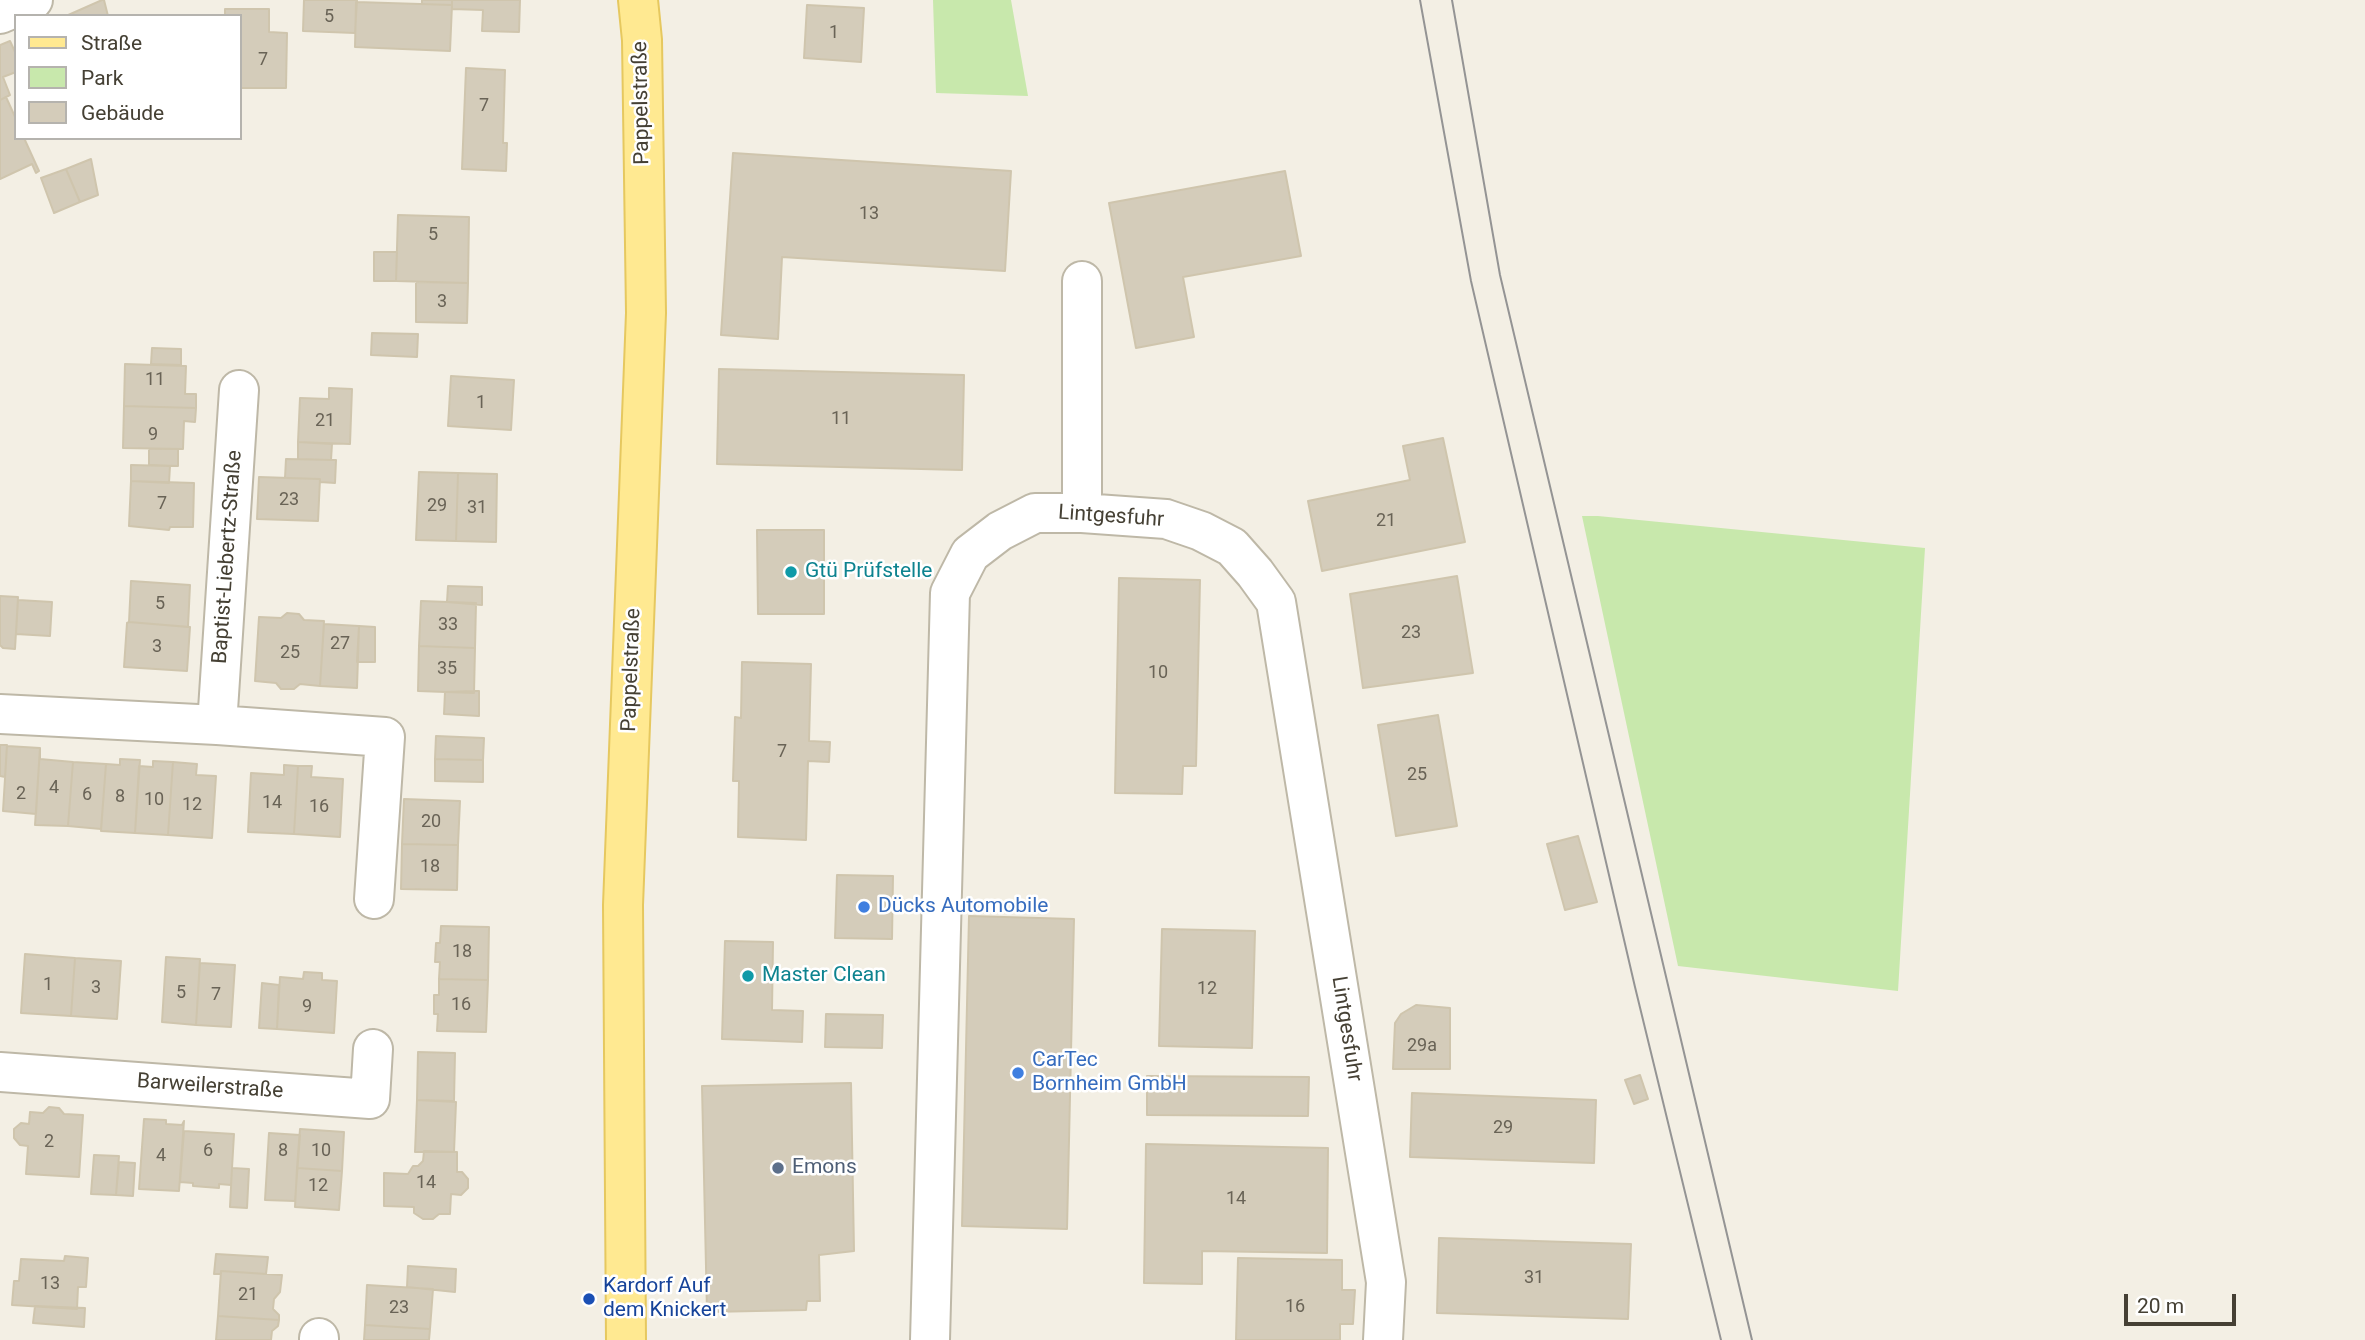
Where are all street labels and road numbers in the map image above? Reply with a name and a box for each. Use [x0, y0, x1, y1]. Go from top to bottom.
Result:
street label: Pappelstraße [628, 41, 656, 165]
street label: Baptist-Liebertz-Straße [208, 449, 248, 665]
street label: Lintgesfuhr [1057, 501, 1165, 533]
street label: Pappelstraße [617, 608, 647, 732]
street label: Lintgesfuhr [1325, 975, 1367, 1083]
street label: Barweilerstraße [136, 1069, 284, 1105]

